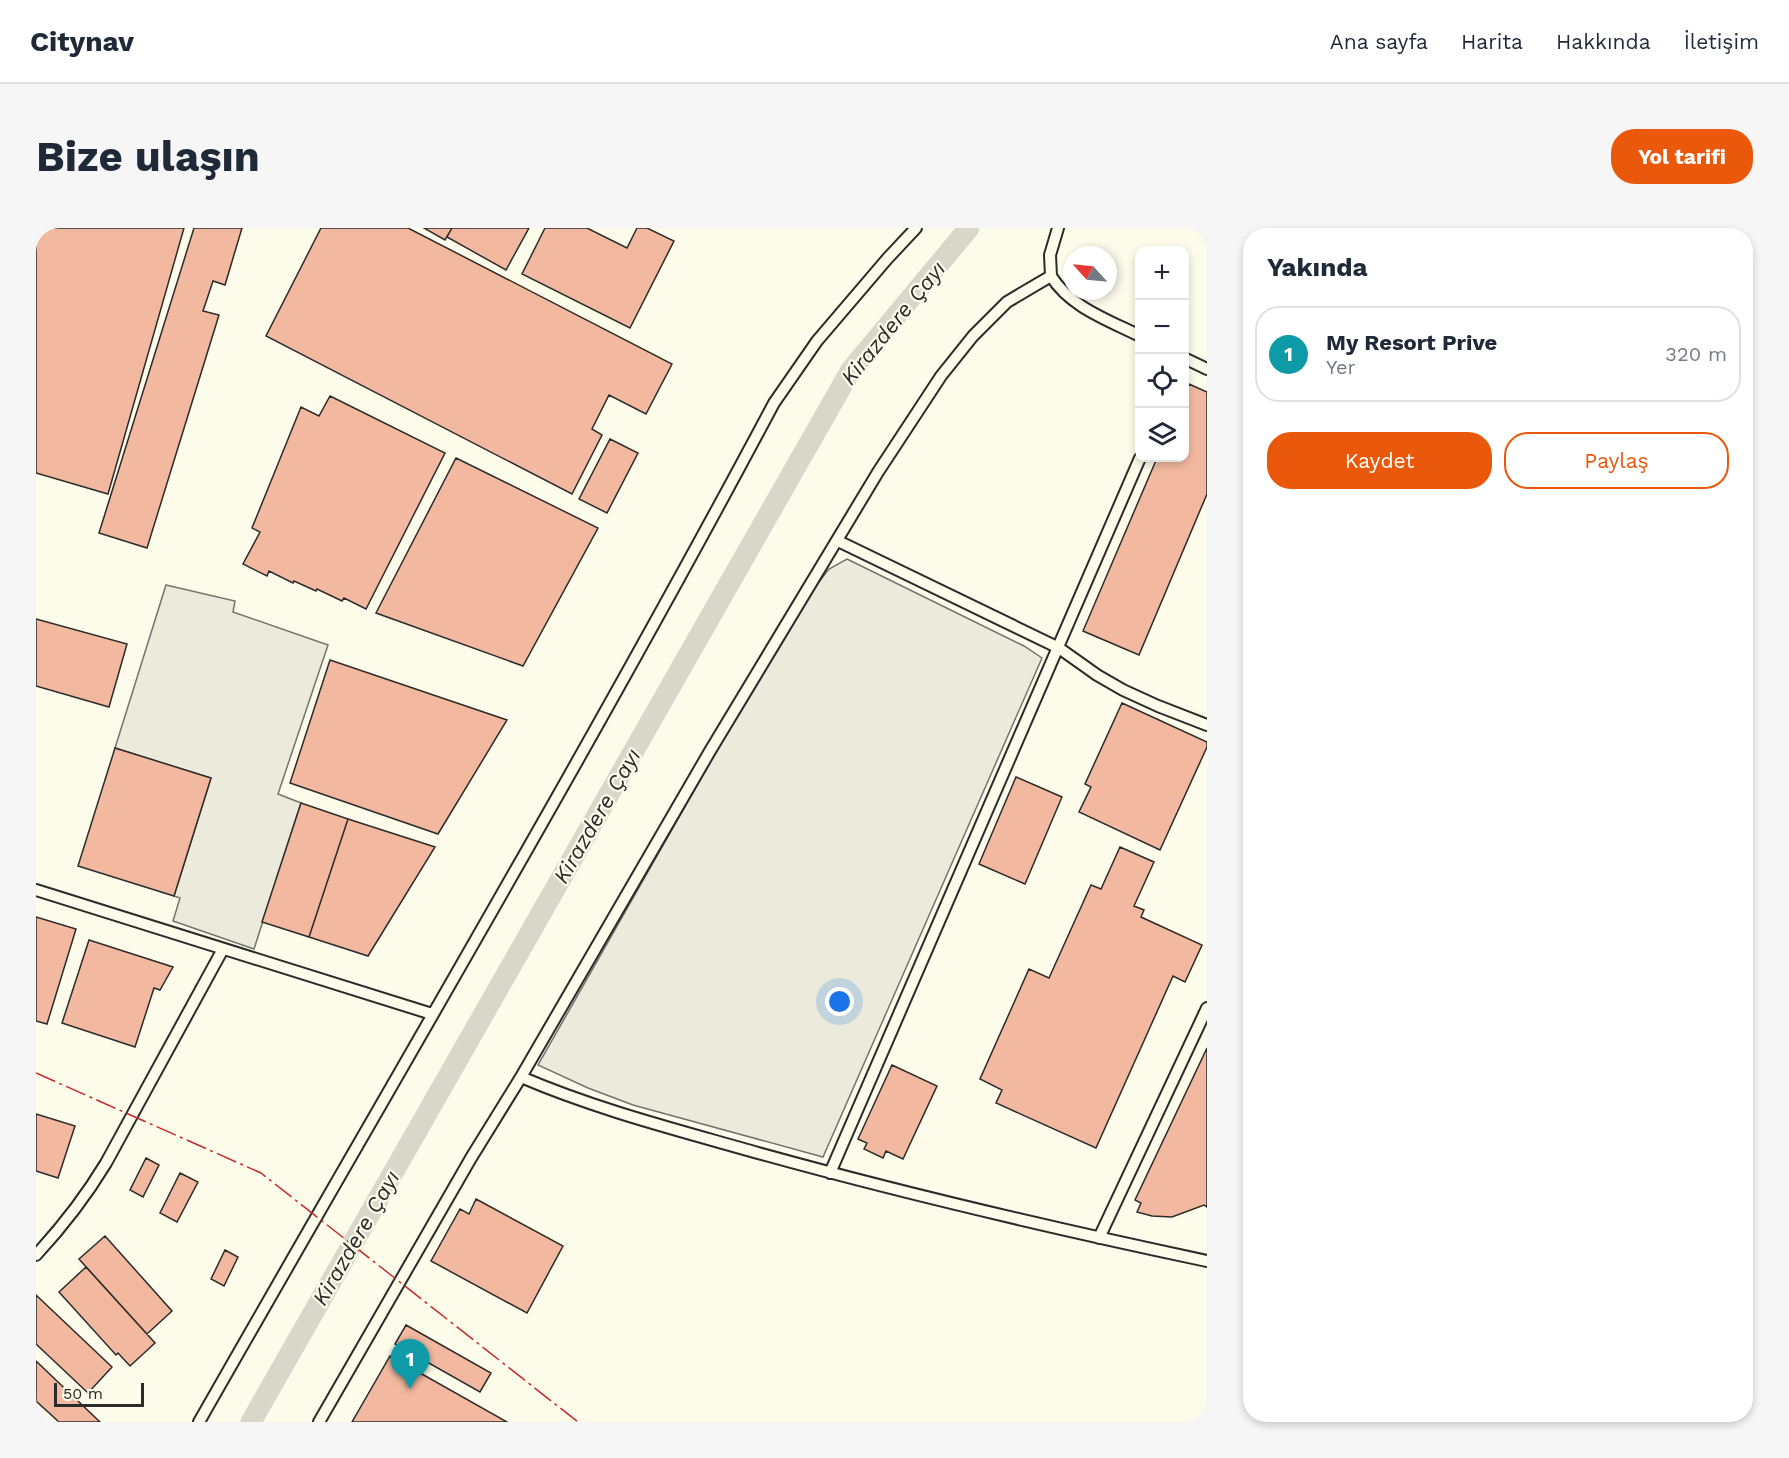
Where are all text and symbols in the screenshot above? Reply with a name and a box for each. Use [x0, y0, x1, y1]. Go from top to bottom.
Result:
text: Citynav [30, 25, 134, 58]
text: Ana sayfa [1330, 29, 1428, 54]
text: Harita [1461, 29, 1523, 54]
text: Hakkında [1556, 29, 1651, 54]
text: İletişim [1684, 29, 1759, 54]
button: Yol tarifi [1611, 129, 1753, 184]
text: Bize ulaşın [36, 132, 260, 181]
north arrow [1063, 246, 1117, 300]
map controls [1135, 246, 1189, 462]
button: + [1135, 246, 1189, 300]
text: Yakında [1267, 252, 1368, 282]
water label: Kirazdere Çayı [836, 256, 950, 390]
button: − [1135, 300, 1189, 354]
text: My Resort Prive [1326, 330, 1497, 355]
text: 1 [1284, 342, 1293, 366]
text: 320 m [1665, 342, 1727, 366]
button: locate [1135, 354, 1189, 408]
text: Yer [1326, 355, 1356, 379]
button: layers [1135, 408, 1189, 462]
button: Kaydet [1267, 432, 1492, 489]
button: Paylaş [1504, 432, 1729, 489]
water label: Kirazdere Çayı [548, 744, 646, 888]
your location [825, 987, 854, 1016]
water label: Kirazdere Çayı [307, 1166, 405, 1310]
pin: 1 [390, 1340, 430, 1389]
scale bar [54, 1380, 144, 1408]
text: 50 m [63, 1384, 103, 1403]

